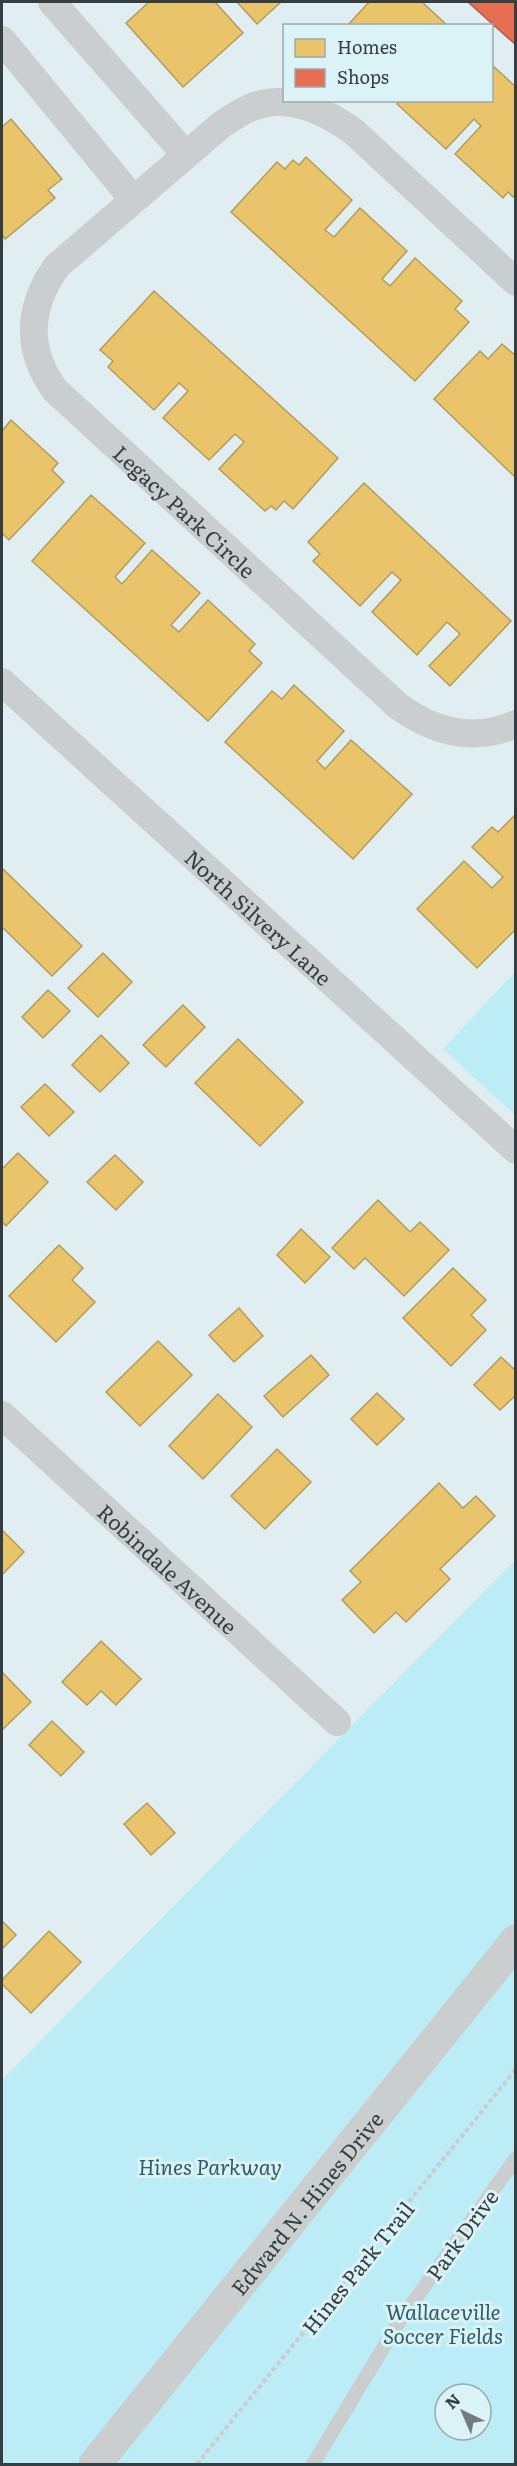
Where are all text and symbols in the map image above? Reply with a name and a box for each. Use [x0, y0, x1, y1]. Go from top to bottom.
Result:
legend [283, 24, 493, 102]
text: Homes [337, 33, 397, 60]
text: Shops [337, 63, 389, 90]
street label: Legacy Park Circle [108, 437, 264, 584]
street label: North Silvery Lane [179, 841, 340, 991]
street label: Robindale Avenue [92, 1496, 245, 1640]
street label: Edward N. Hines Drive [222, 2104, 389, 2301]
park label: Hines Parkway [138, 2150, 282, 2181]
street label: Park Drive [417, 2182, 505, 2286]
street label: Hines Park Trail [294, 2194, 420, 2340]
park label: Wallaceville Soccer Fields [383, 2295, 503, 2350]
north arrow [433, 2382, 493, 2442]
text: N [439, 2387, 465, 2414]

